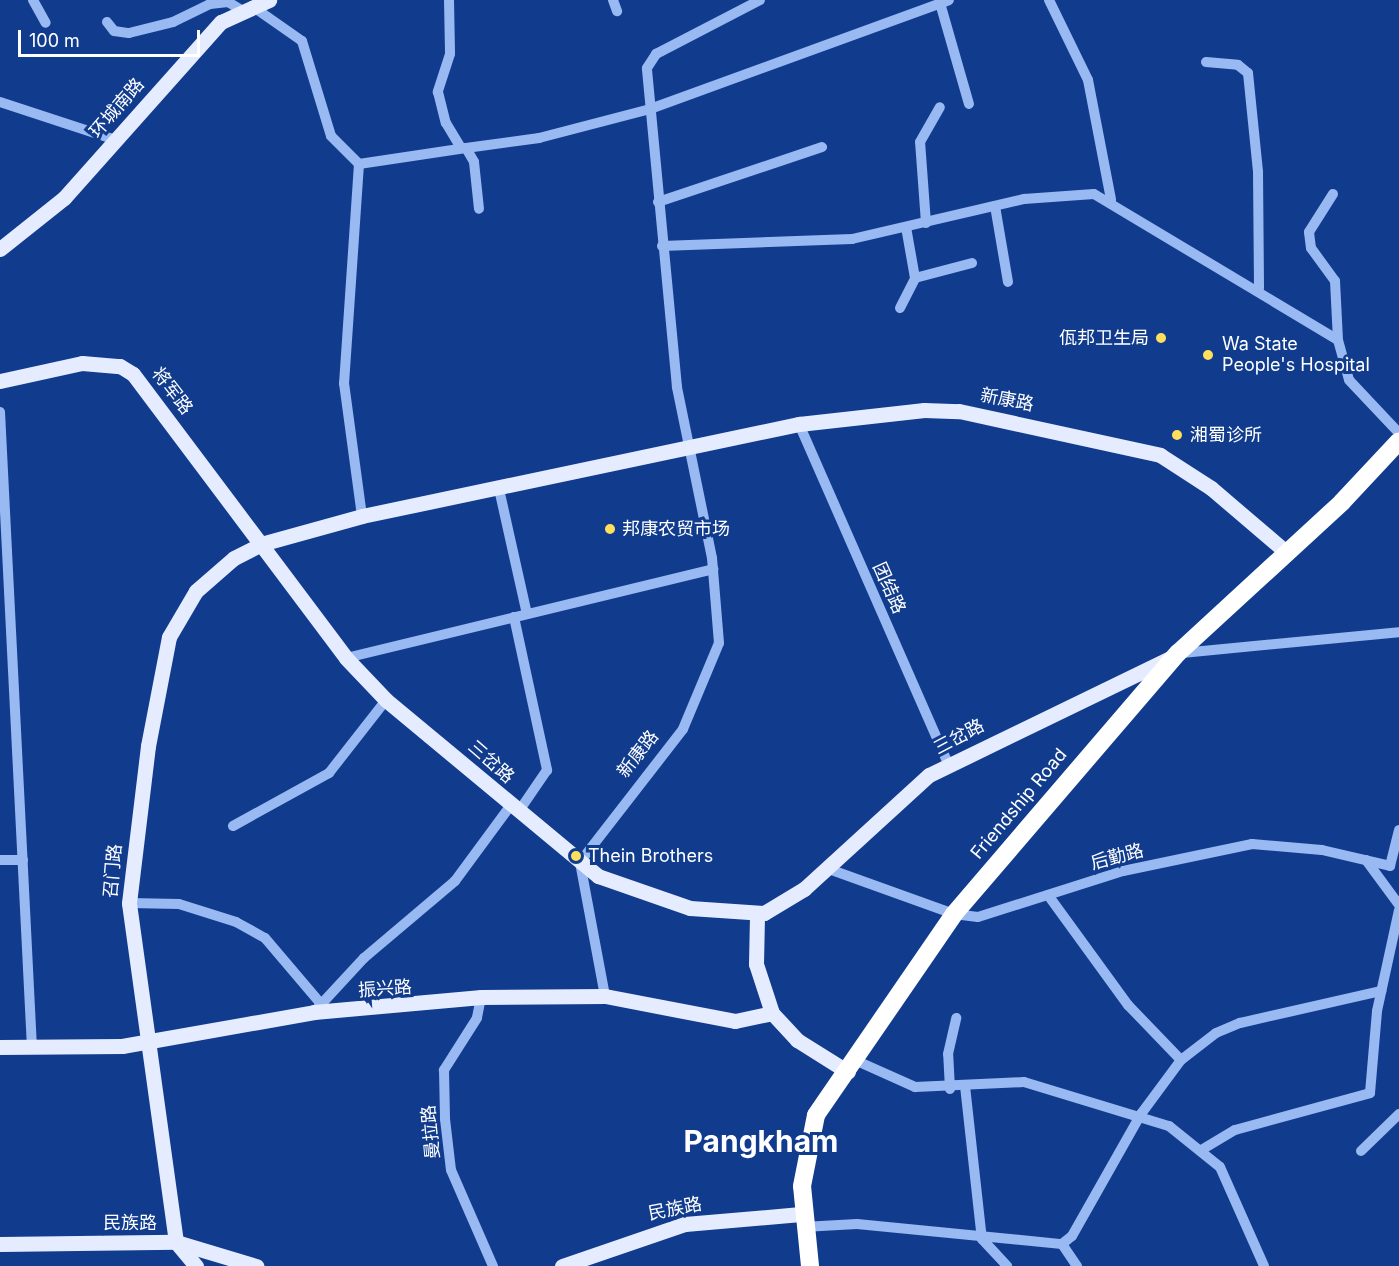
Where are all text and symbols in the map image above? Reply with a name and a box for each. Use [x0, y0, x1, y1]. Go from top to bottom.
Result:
scale bar [21, 18, 202, 56]
text: 100 m [29, 30, 80, 51]
street label: 环城南路 [85, 74, 149, 142]
place label: 佤邦卫生局 [1059, 327, 1149, 349]
marker: 佤邦卫生局 [1154, 331, 1168, 345]
place label: Wa State People's Hospital [1222, 334, 1370, 376]
marker: Wa State People's Hospital [1199, 346, 1217, 364]
street label: 将军路 [147, 363, 197, 419]
street label: 新康路 [978, 384, 1036, 416]
place label: 湘蜀诊所 [1190, 424, 1262, 446]
marker: 湘蜀诊所 [1168, 426, 1186, 444]
place label: 邦康农贸市场 [622, 518, 730, 540]
marker: 邦康农贸市场 [603, 522, 617, 536]
street label: 团结路 [868, 559, 910, 617]
street label: 三岔路 [930, 715, 988, 759]
street label: 新康路 [613, 726, 663, 782]
street label: 三岔路 [464, 736, 518, 788]
street label: Friendship Road [966, 744, 1072, 864]
street label: 后勤路 [1088, 840, 1146, 874]
street label: 召门路 [100, 843, 126, 899]
place label: Thein Brothers [588, 845, 713, 867]
marker: Thein Brothers [569, 849, 583, 863]
street label: 振兴路 [357, 976, 413, 1002]
street label: 曼拉路 [418, 1104, 444, 1160]
district label: Pangkham [684, 1123, 838, 1159]
street label: 民族路 [646, 1193, 704, 1225]
street label: 民族路 [103, 1212, 157, 1234]

